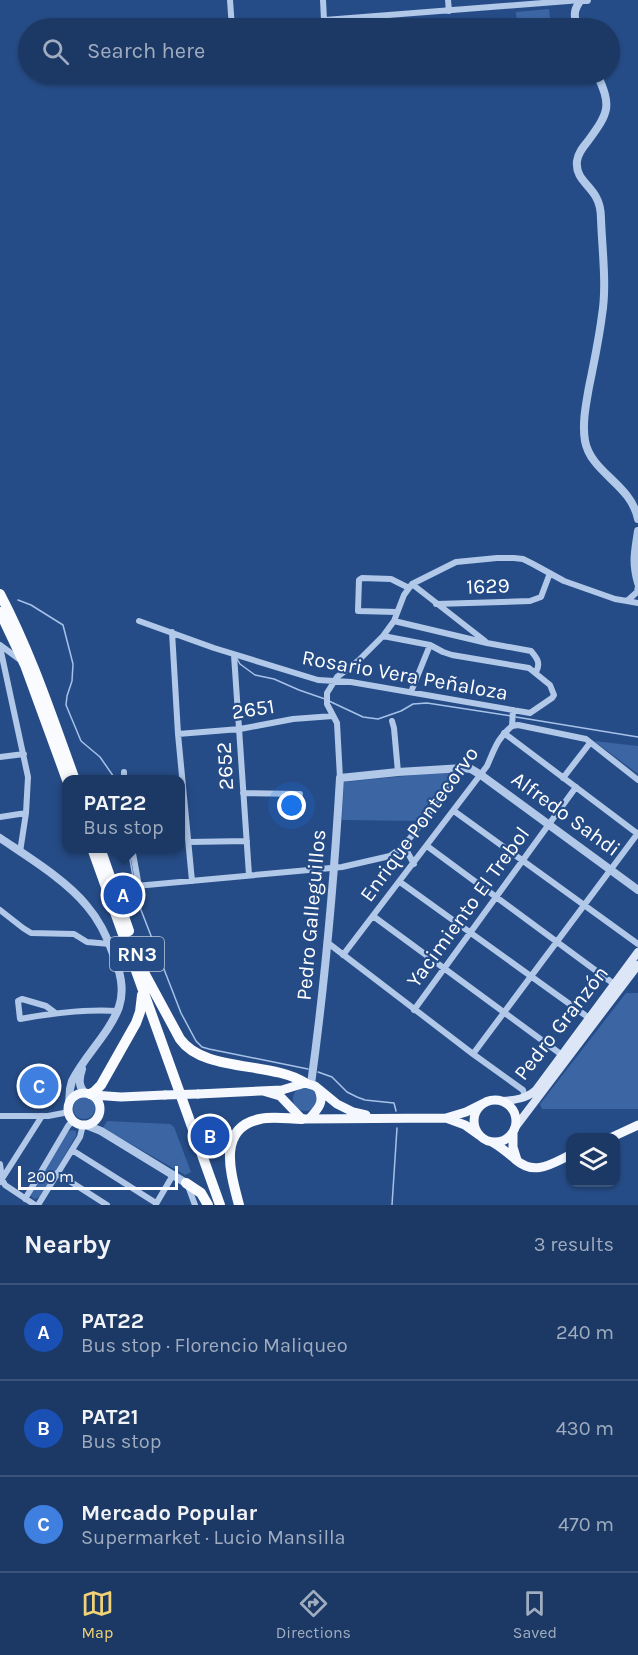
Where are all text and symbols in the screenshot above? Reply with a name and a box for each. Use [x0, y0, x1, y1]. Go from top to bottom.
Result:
search box [18, 18, 620, 84]
icon: search [39, 35, 72, 68]
text: Search here [87, 38, 205, 64]
street label: 1629 [466, 573, 510, 599]
street label: Rosario Vera Peñaloza [300, 645, 510, 705]
street label: 2651 [230, 694, 276, 724]
street label: 2652 [212, 741, 238, 791]
street label: Enrique Pontecorvo [355, 742, 483, 906]
street label: Alfredo Sahdi [507, 767, 625, 861]
popup [62, 775, 185, 853]
text: PAT22 [83, 790, 146, 816]
your location [277, 791, 306, 820]
text: Bus stop [83, 816, 164, 839]
street label: Yacimiento El Trebol [402, 822, 534, 992]
street label: Pedro Galleguillos [292, 828, 330, 1002]
pin: A [104, 872, 142, 918]
road number: RN3 [110, 937, 164, 971]
street label: Pedro Granzón [509, 961, 613, 1085]
pin: C [20, 1064, 58, 1108]
pin: B [190, 1114, 230, 1158]
map controls [566, 1133, 620, 1187]
button: layers [566, 1133, 620, 1187]
scale bar [18, 1163, 178, 1190]
text: 200 m [27, 1167, 74, 1186]
text: Nearby [24, 1229, 111, 1260]
text: 3 results [534, 1233, 614, 1256]
text: PAT22 [81, 1308, 144, 1334]
text: A [37, 1321, 50, 1344]
text: 240 m [556, 1321, 614, 1344]
text: Bus stop · Florencio Maliqueo [81, 1334, 348, 1357]
text: PAT21 [81, 1404, 139, 1430]
text: B [37, 1417, 50, 1440]
text: 430 m [556, 1417, 614, 1440]
text: Bus stop [81, 1430, 161, 1453]
text: Mercado Popular [81, 1500, 257, 1526]
text: C [37, 1513, 50, 1536]
text: 470 m [558, 1513, 614, 1536]
text: Supermarket · Lucio Mansilla [81, 1526, 346, 1549]
tab: Map [81, 1587, 114, 1642]
tab: Directions [276, 1587, 351, 1642]
tab: Saved [513, 1587, 557, 1642]

